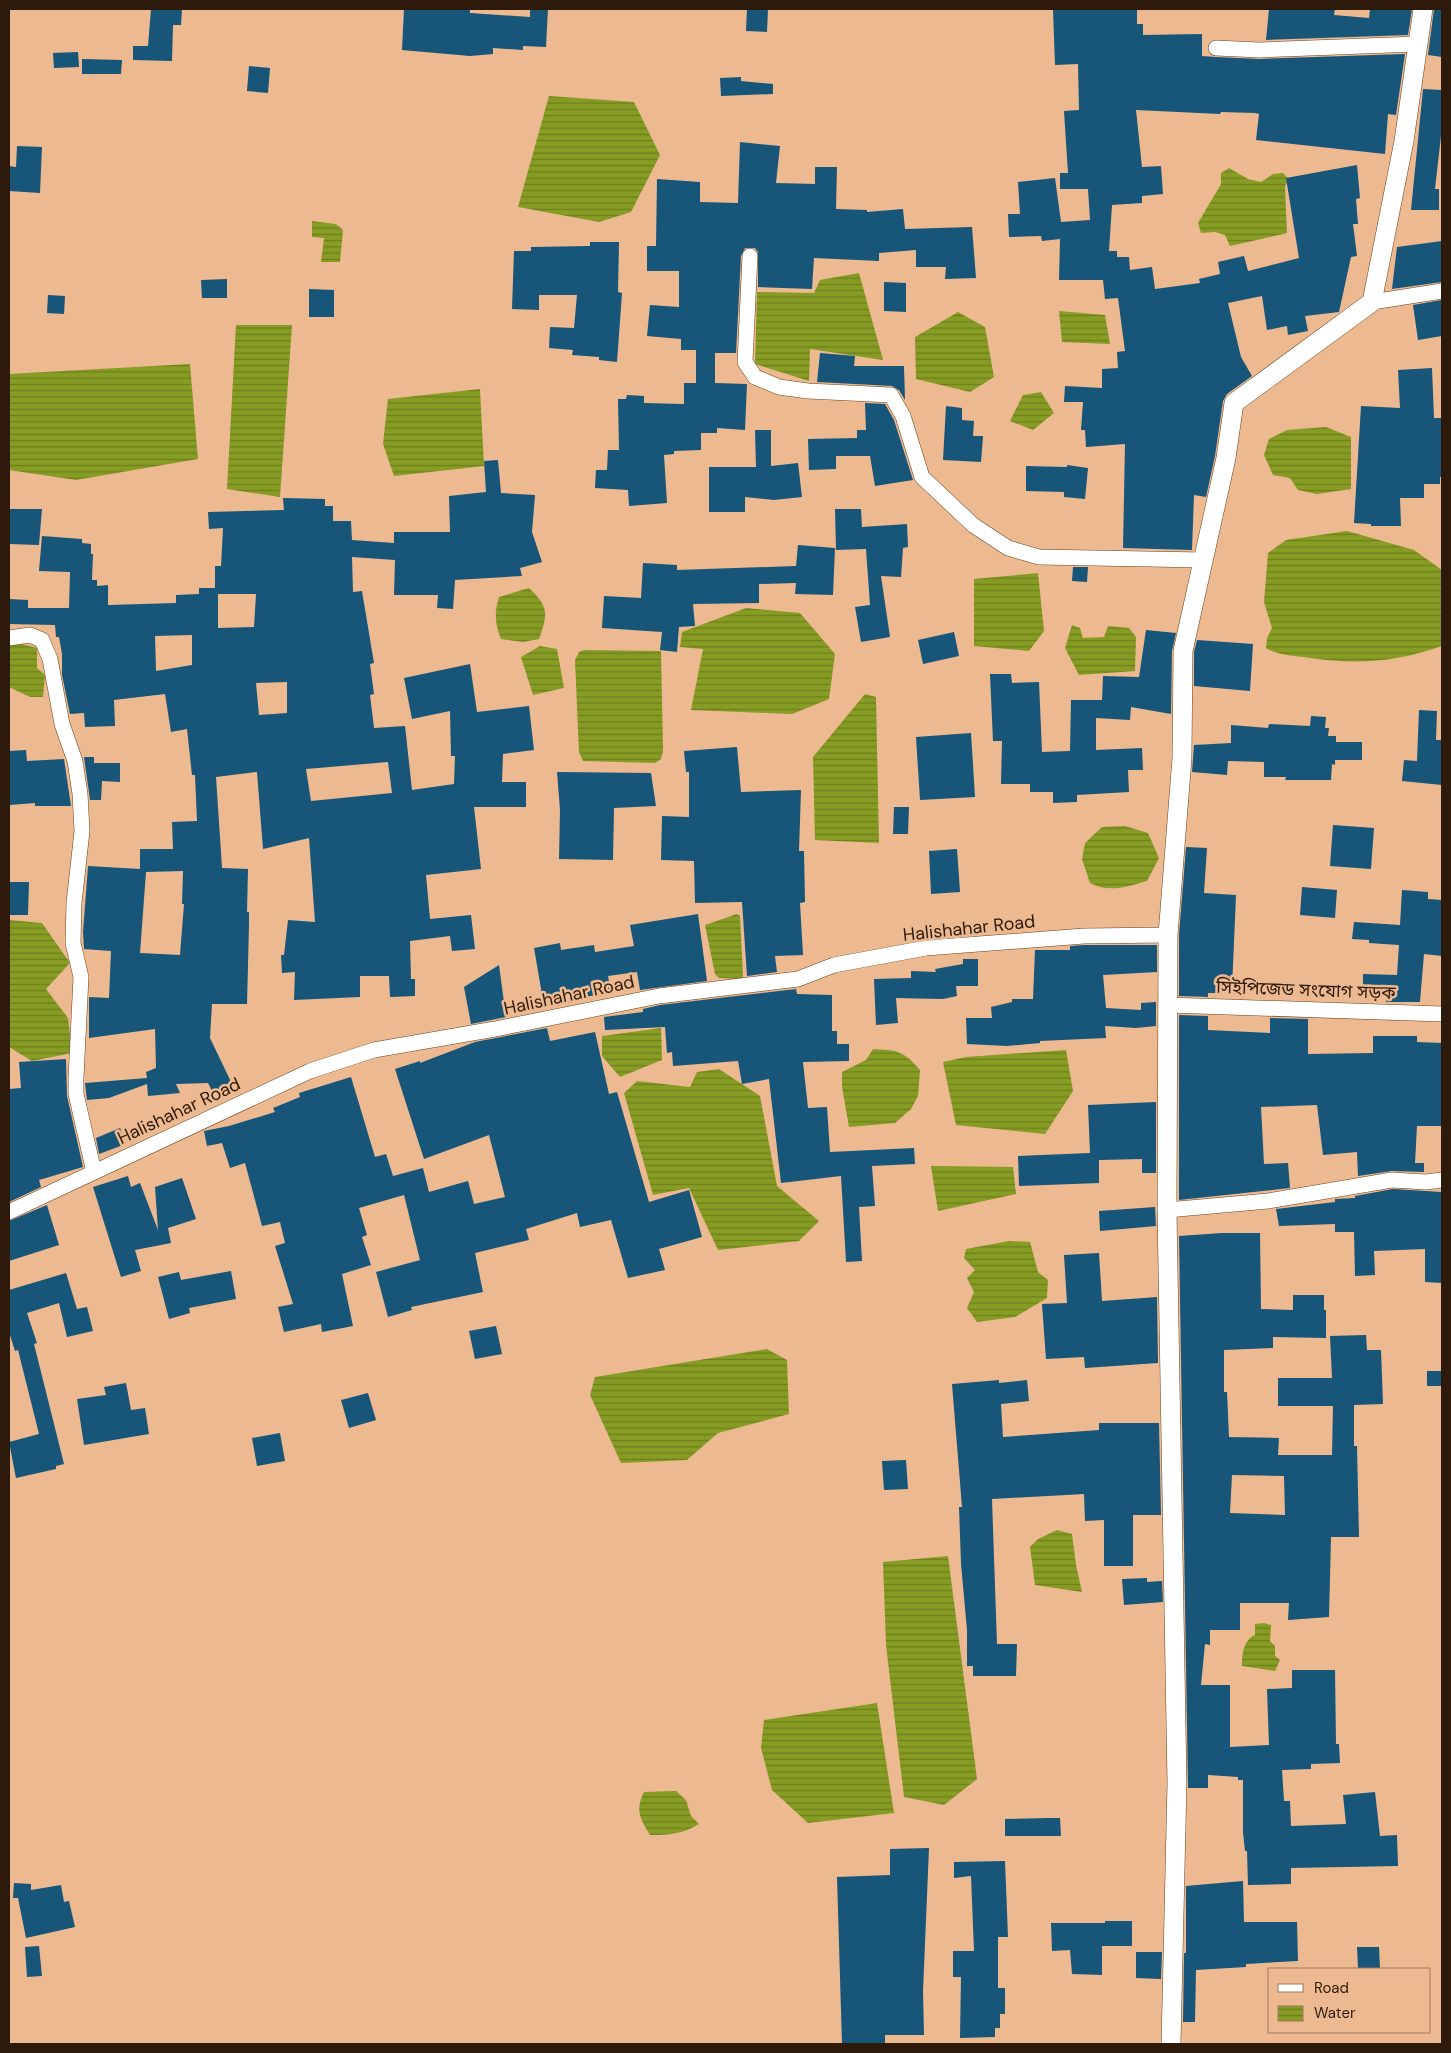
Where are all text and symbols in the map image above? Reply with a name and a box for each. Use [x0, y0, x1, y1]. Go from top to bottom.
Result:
street label: Halishahar Road [902, 909, 1036, 947]
street label: Halishahar Road [501, 969, 637, 1021]
street label: সিইপিজেড সংযোগ সড়ক [1215, 975, 1397, 1005]
street label: Halishahar Road [114, 1072, 244, 1150]
legend [1268, 1968, 1431, 2033]
text: Road [1314, 1978, 1349, 1998]
text: Water [1314, 2003, 1356, 2023]

